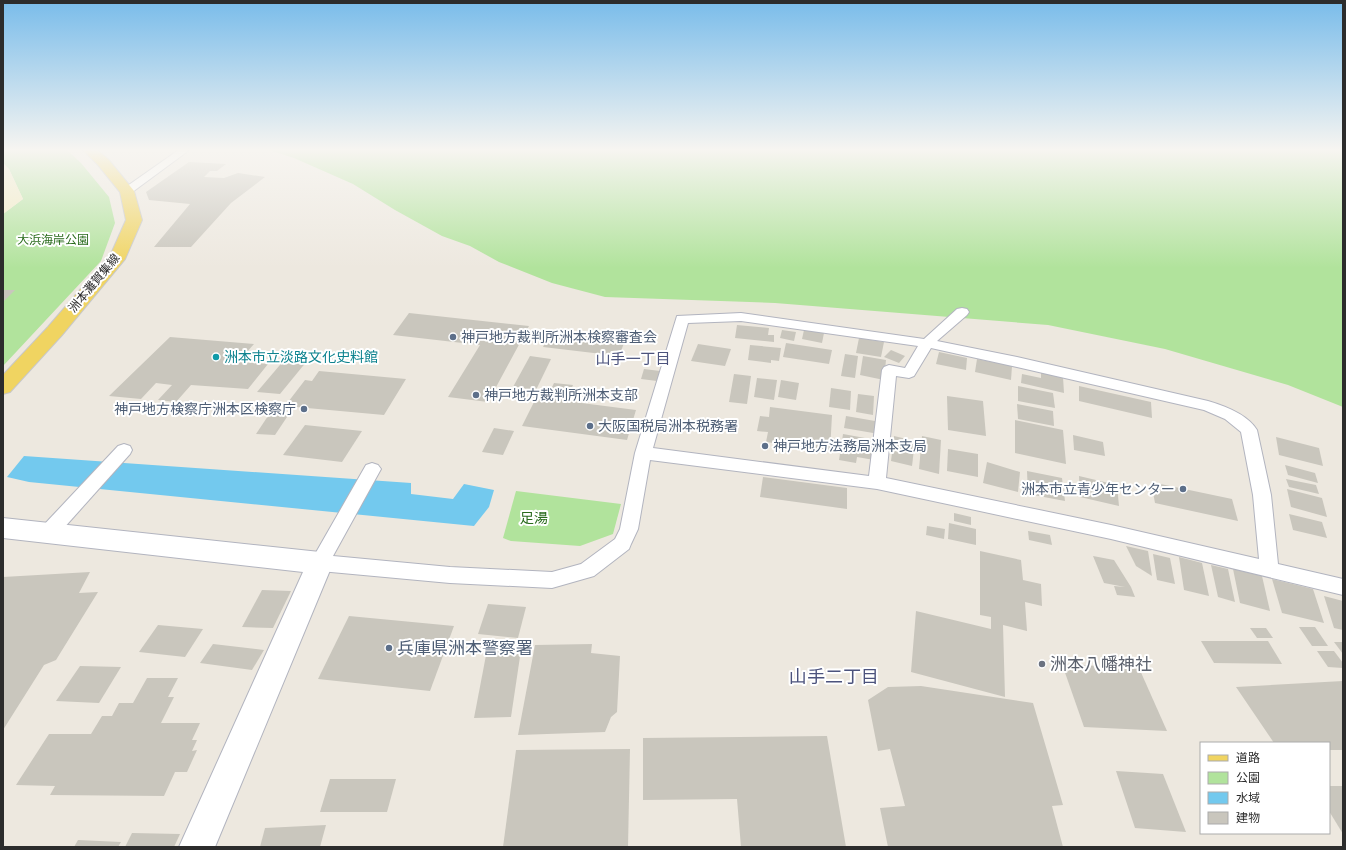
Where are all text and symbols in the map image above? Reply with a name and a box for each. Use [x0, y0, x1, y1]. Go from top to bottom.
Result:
park label: 大浜海岸公園 [17, 232, 89, 247]
street label: 洲本灘賀集線 [65, 250, 123, 315]
place label: 神戸地方裁判所洲本検察審査会 [461, 328, 657, 345]
marker: 神戸地方裁判所洲本検察審査会 [448, 332, 458, 342]
place label: 洲本市立淡路文化史料館 [224, 348, 378, 365]
district label: 山手一丁目 [595, 349, 671, 367]
marker: 洲本市立淡路文化史料館 [211, 352, 221, 362]
place label: 神戸地方裁判所洲本支部 [484, 386, 638, 403]
marker: 神戸地方裁判所洲本支部 [471, 390, 481, 400]
place label: 神戸地方検察庁洲本区検察庁 [114, 400, 296, 417]
marker: 神戸地方検察庁洲本区検察庁 [299, 404, 309, 414]
place label: 大阪国税局洲本税務署 [598, 417, 738, 434]
marker: 大阪国税局洲本税務署 [585, 421, 595, 431]
place label: 神戸地方法務局洲本支局 [773, 437, 927, 454]
marker: 神戸地方法務局洲本支局 [760, 441, 770, 451]
place label: 洲本市立青少年センター [1021, 480, 1175, 497]
marker: 洲本市立青少年センター [1178, 484, 1188, 494]
park label: 足湯 [520, 509, 548, 526]
place label: 兵庫県洲本警察署 [397, 637, 533, 658]
marker: 兵庫県洲本警察署 [384, 643, 394, 653]
place label: 洲本八幡神社 [1050, 653, 1152, 674]
marker: 洲本八幡神社 [1037, 659, 1047, 669]
district label: 山手二丁目 [789, 665, 879, 687]
legend [1200, 742, 1330, 834]
text: 道路 [1236, 750, 1260, 765]
text: 公園 [1236, 770, 1260, 785]
text: 水域 [1236, 790, 1260, 805]
text: 建物 [1236, 810, 1260, 825]

